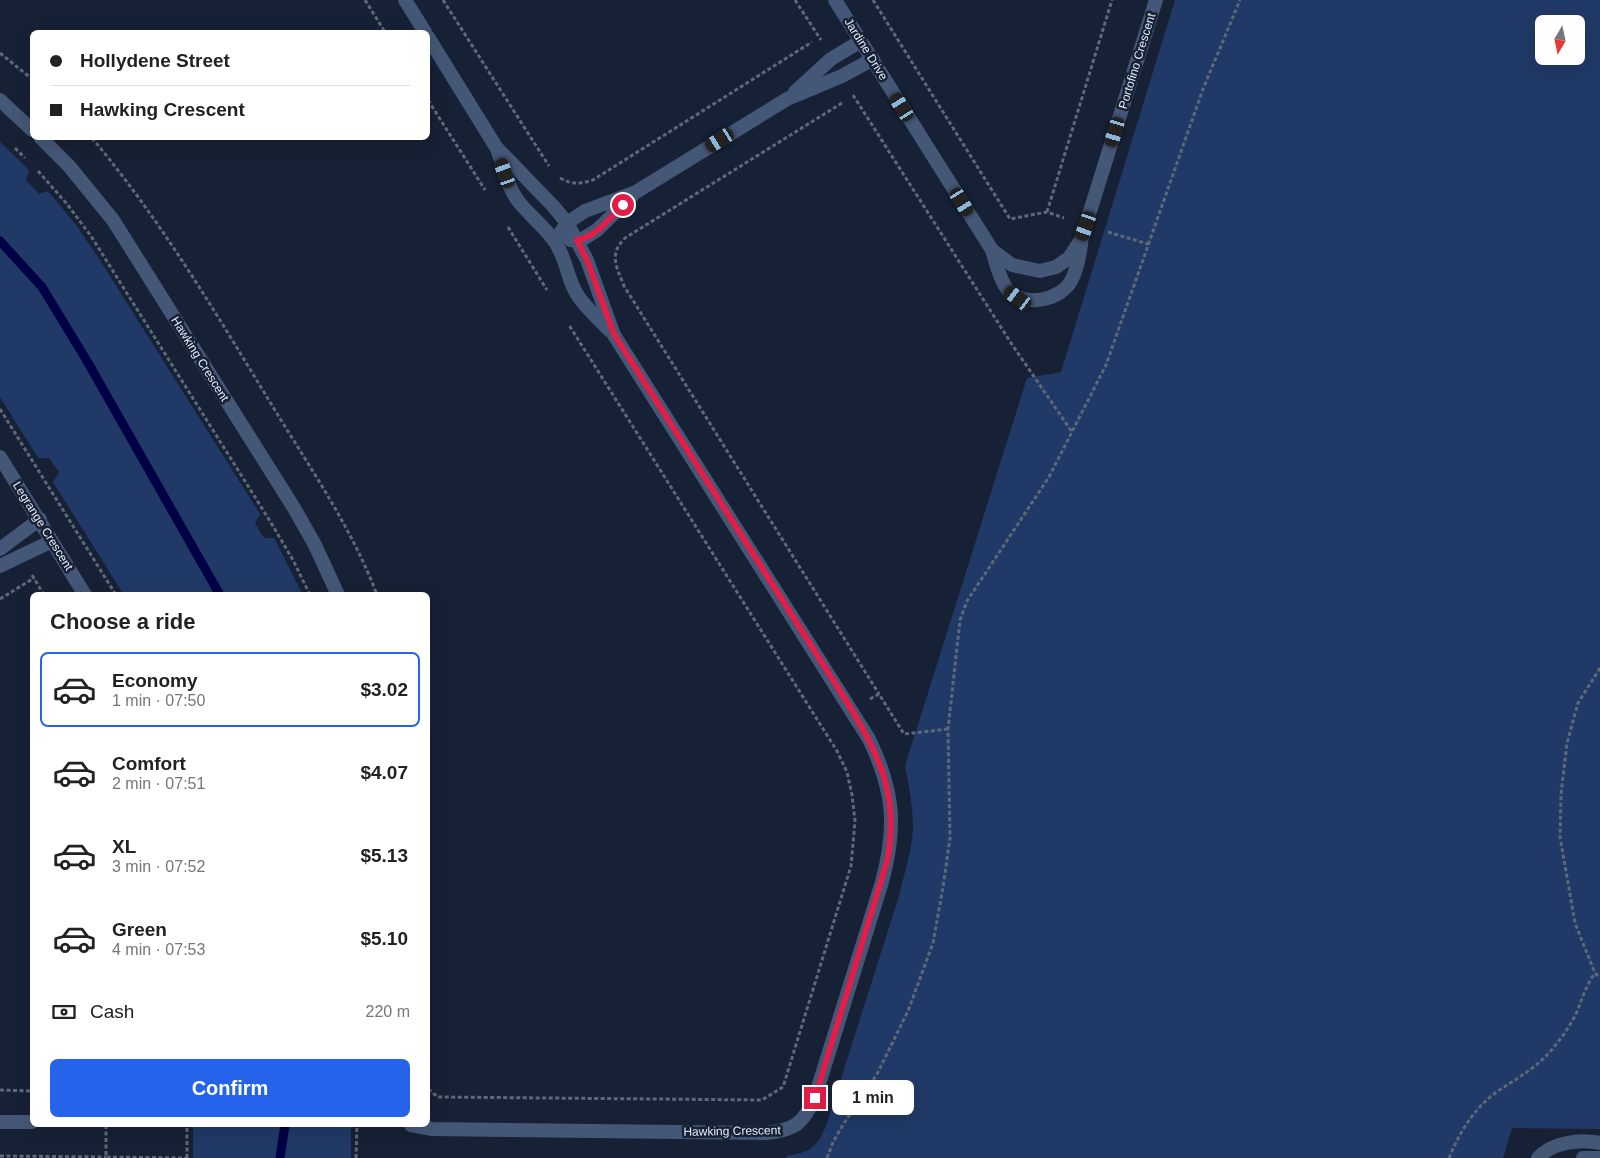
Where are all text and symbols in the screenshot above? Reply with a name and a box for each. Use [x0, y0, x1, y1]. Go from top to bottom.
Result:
street label: Portofino Crescent [1116, 11, 1158, 111]
street label: Jardine Drive [841, 15, 891, 83]
north arrow [1535, 15, 1585, 65]
map controls [1535, 15, 1585, 65]
text: Hollydene Street [80, 50, 230, 71]
car [887, 90, 916, 124]
text: Hawking Crescent [80, 99, 245, 120]
car [1103, 115, 1126, 149]
car [703, 126, 736, 154]
car [493, 156, 516, 190]
car [947, 185, 976, 219]
route start [612, 194, 634, 216]
car [1074, 209, 1097, 243]
car [1001, 283, 1034, 313]
street label: Hawking Crescent [168, 314, 232, 405]
street label: Legrange Crescent [10, 479, 76, 574]
text: Choose a ride [50, 609, 195, 634]
icon: car [52, 667, 97, 712]
text: Economy [112, 670, 198, 691]
text: $3.02 [360, 679, 408, 700]
text: 1 min · 07:50 [112, 692, 205, 709]
icon: car [52, 750, 97, 795]
text: Comfort [112, 753, 186, 774]
text: $4.07 [360, 762, 408, 783]
text: 2 min · 07:51 [112, 775, 205, 792]
icon: car [52, 833, 97, 878]
text: XL [112, 836, 136, 857]
text: $5.13 [360, 845, 408, 866]
text: 3 min · 07:52 [112, 858, 205, 875]
icon: car [52, 916, 97, 961]
text: Green [112, 919, 167, 940]
text: $5.10 [360, 928, 408, 949]
text: 4 min · 07:53 [112, 941, 205, 958]
icon: cash [50, 998, 78, 1026]
text: Cash [90, 1001, 134, 1022]
text: 220 m [366, 1003, 410, 1020]
button: Confirm [50, 1059, 410, 1117]
callout: 1 min [832, 1080, 915, 1116]
route end [804, 1087, 826, 1109]
text: 1 min [852, 1089, 894, 1106]
street label: Hawking Crescent [683, 1123, 781, 1139]

